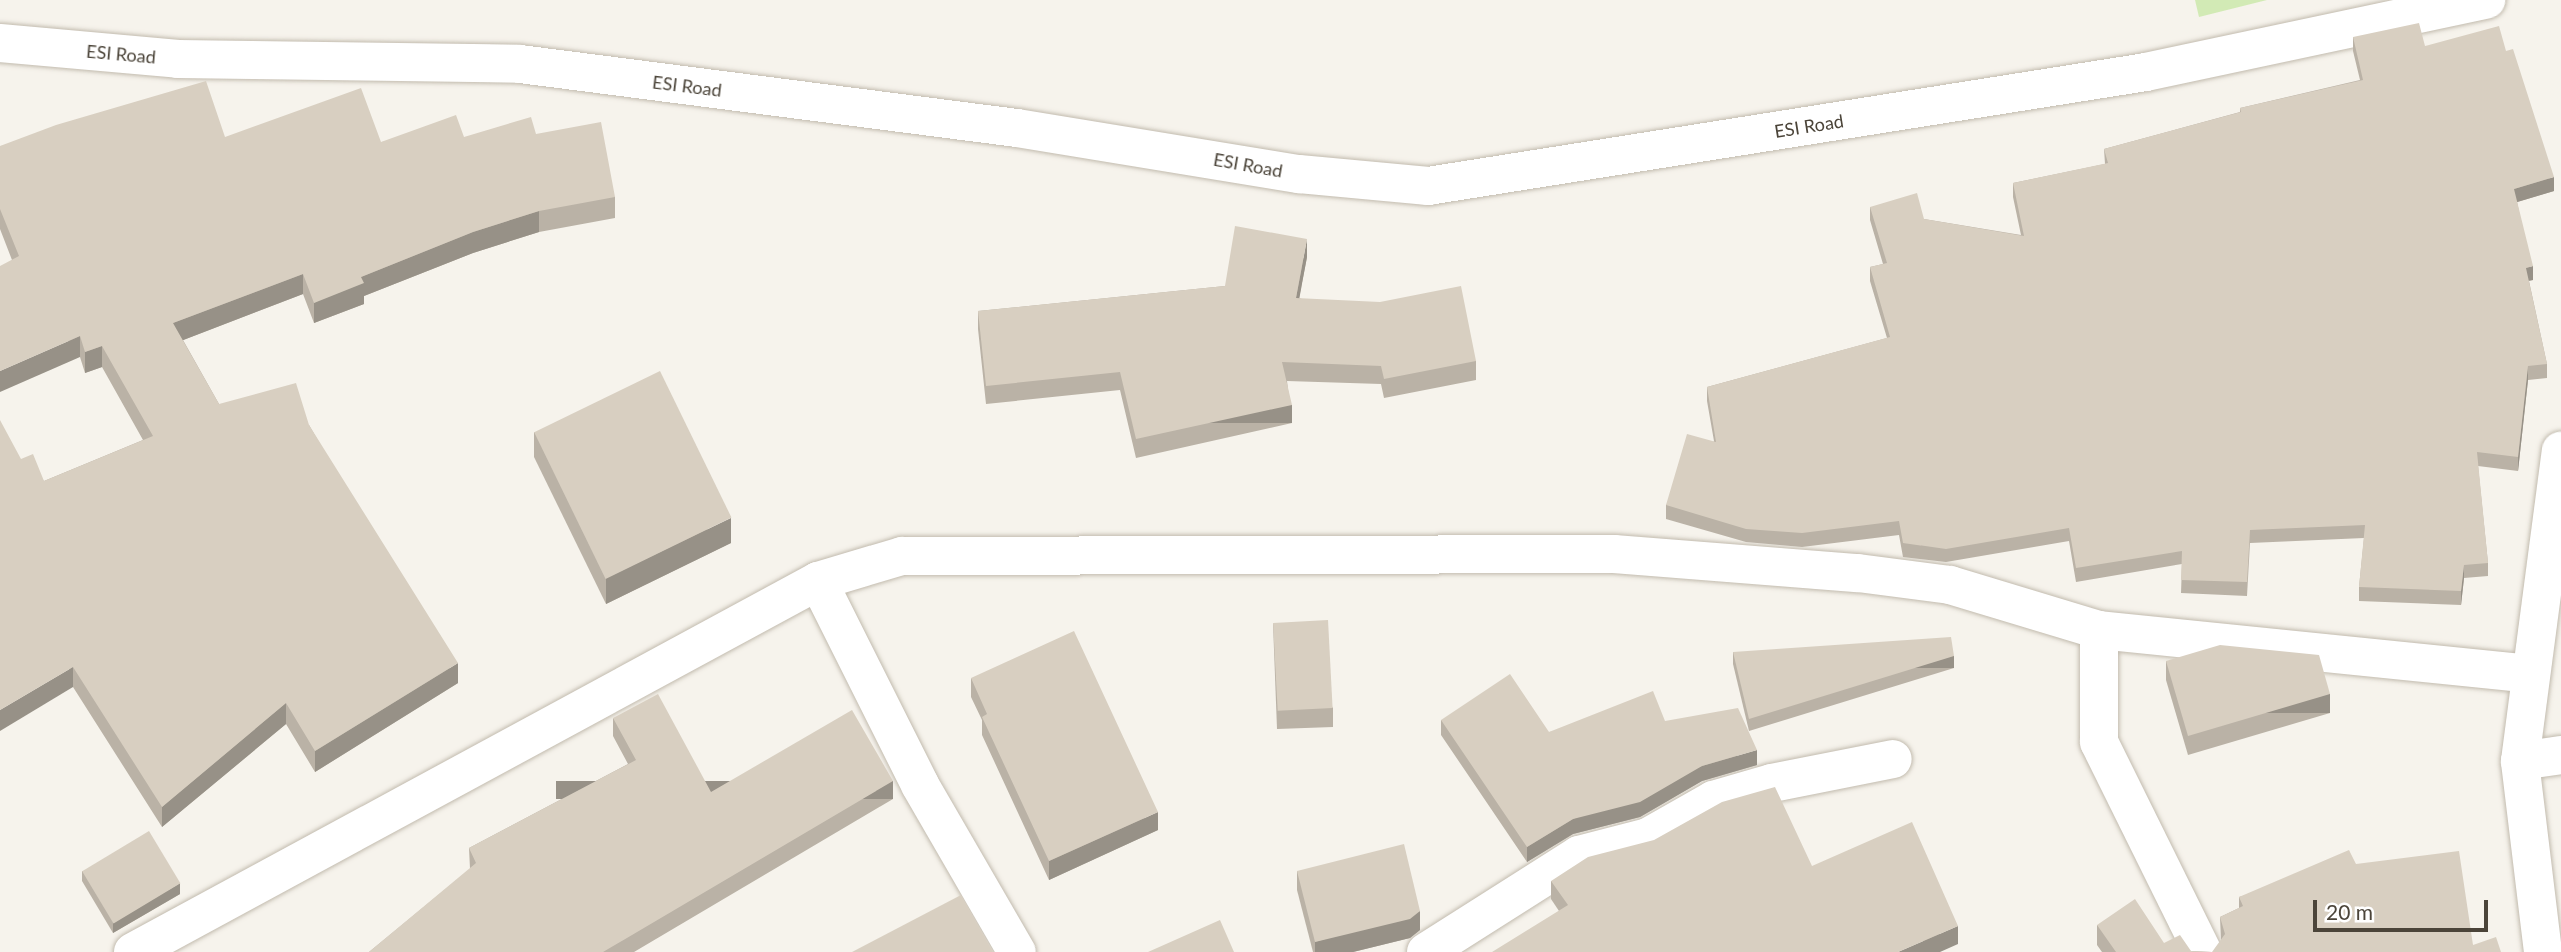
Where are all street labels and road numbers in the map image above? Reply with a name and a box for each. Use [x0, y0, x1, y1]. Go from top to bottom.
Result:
street label: ESI Road [85, 40, 157, 68]
street label: ESI Road [651, 71, 723, 101]
street label: ESI Road [1773, 110, 1845, 142]
street label: ESI Road [1212, 148, 1284, 182]

